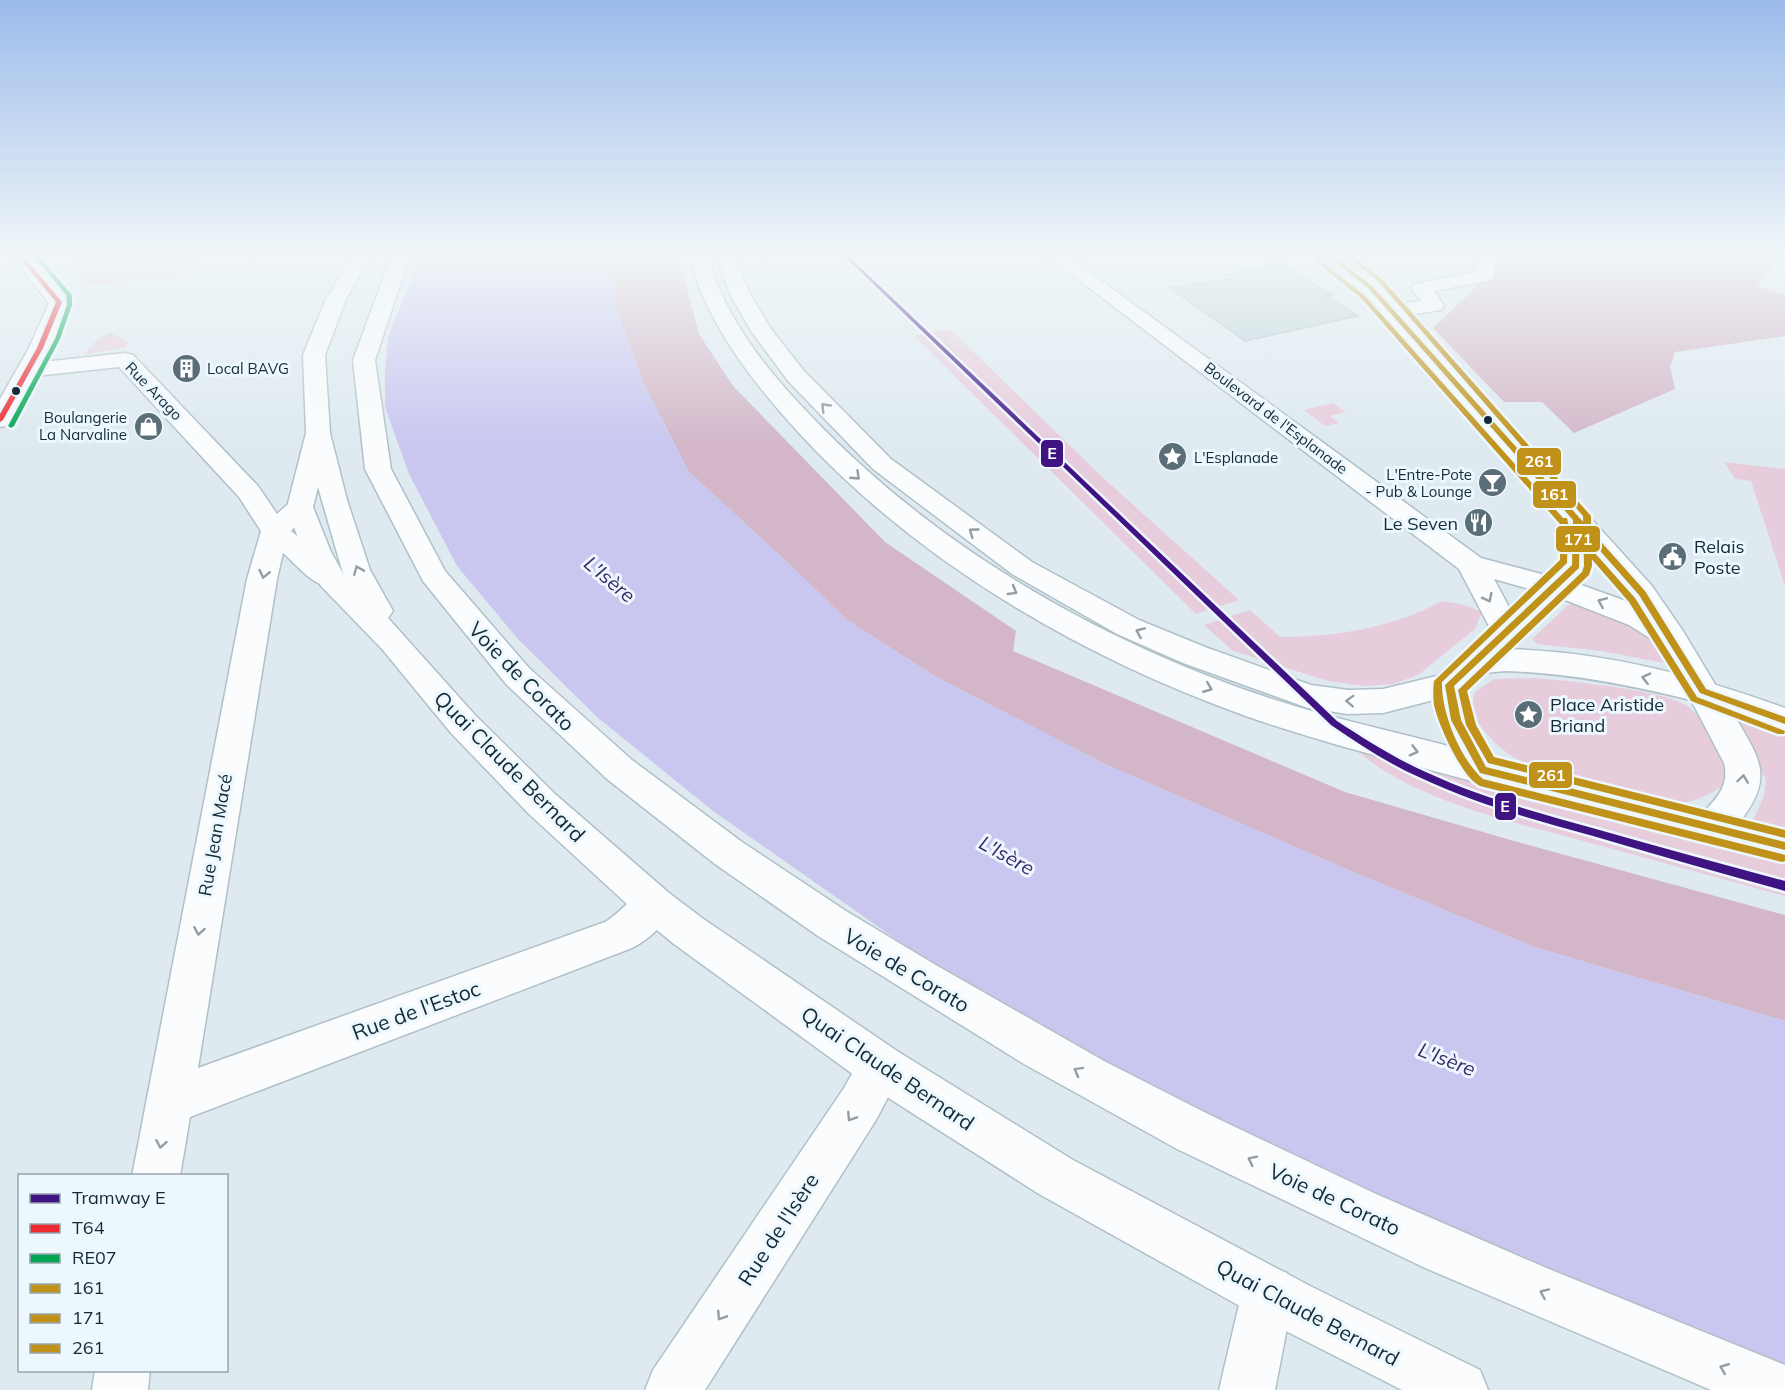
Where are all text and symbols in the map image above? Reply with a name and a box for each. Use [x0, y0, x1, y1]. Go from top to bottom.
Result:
building icon: Local BAVG [170, 352, 202, 384]
street label: Rue Arago [121, 358, 187, 424]
street label: Boulevard de l'Esplanade [1200, 358, 1352, 478]
place label: Local BAVG [207, 359, 289, 378]
unlabelled marker [10, 385, 22, 397]
one-way arrow [821, 403, 832, 413]
place label: Boulangerie La Narvaline [39, 408, 127, 444]
shop icon: Boulangerie La Narvaline [132, 410, 164, 442]
unlabelled marker [1482, 414, 1494, 426]
line badge: E [1040, 439, 1064, 468]
place icon: L'Esplanade [1157, 441, 1189, 473]
text: E [1047, 443, 1057, 463]
line badge: 261 [1516, 447, 1562, 476]
place label: L'Esplanade [1194, 448, 1278, 467]
text: 261 [1525, 451, 1553, 471]
place label: L'Entre-Pote - Pub & Lounge [1365, 465, 1472, 501]
bar icon: L'Entre-Pote - Pub & Lounge [1477, 467, 1509, 499]
one-way arrow [849, 468, 860, 479]
line badge: 161 [1532, 480, 1577, 509]
text: 161 [1540, 484, 1568, 504]
restaurant icon: Le Seven [1463, 507, 1495, 539]
place label: Le Seven [1383, 512, 1458, 535]
line badge: 171 [1555, 525, 1601, 553]
one-way arrow [969, 529, 980, 540]
text: 171 [1564, 529, 1592, 549]
place label: Relais Poste [1694, 535, 1744, 579]
public building icon: Relais Poste [1657, 540, 1689, 572]
water label: L'Isère [579, 550, 641, 608]
one-way arrow [352, 565, 365, 576]
one-way arrow [258, 569, 271, 579]
one-way arrow [1007, 584, 1017, 595]
one-way arrow [1481, 592, 1493, 603]
one-way arrow [1597, 597, 1608, 609]
street label: Voie de Corato [463, 616, 581, 736]
one-way arrow [1136, 627, 1147, 639]
one-way arrow [1641, 672, 1651, 685]
one-way arrow [1202, 681, 1213, 693]
street label: Quai Claude Bernard [429, 685, 591, 847]
place label: Place Aristide Briand [1550, 693, 1664, 737]
one-way arrow [1346, 695, 1355, 708]
place icon: Place Aristide Briand [1513, 698, 1545, 730]
one-way arrow [1409, 744, 1419, 757]
line badge: 261 [1528, 761, 1573, 789]
text: 261 [1537, 765, 1565, 785]
street label: Rue Jean Macé [193, 772, 237, 898]
one-way arrow [1736, 775, 1748, 784]
line badge: E [1494, 792, 1517, 821]
text: E [1500, 796, 1510, 816]
water label: L'Isère [975, 830, 1039, 880]
street label: Voie de Corato [840, 922, 974, 1018]
one-way arrow [193, 926, 205, 935]
street label: Rue de l'Estoc [348, 975, 484, 1045]
street label: Quai Claude Bernard [796, 1000, 980, 1136]
water label: L'Isère [1415, 1037, 1479, 1081]
one-way arrow [1074, 1067, 1084, 1078]
one-way arrow [847, 1110, 858, 1121]
one-way arrow [156, 1139, 168, 1148]
one-way arrow [1247, 1155, 1258, 1167]
street label: Voie de Corato [1265, 1157, 1405, 1241]
street label: Rue de l'Isère [732, 1168, 824, 1290]
legend [18, 1174, 228, 1372]
text: Tramway E [72, 1186, 165, 1209]
text: T64 [72, 1216, 105, 1239]
text: RE07 [72, 1246, 117, 1269]
street label: Quai Claude Bernard [1212, 1253, 1404, 1371]
text: 161 [72, 1276, 104, 1299]
one-way arrow [1539, 1288, 1550, 1300]
text: 171 [72, 1306, 104, 1329]
one-way arrow [718, 1309, 729, 1320]
text: 261 [72, 1336, 104, 1359]
one-way arrow [1719, 1363, 1730, 1375]

